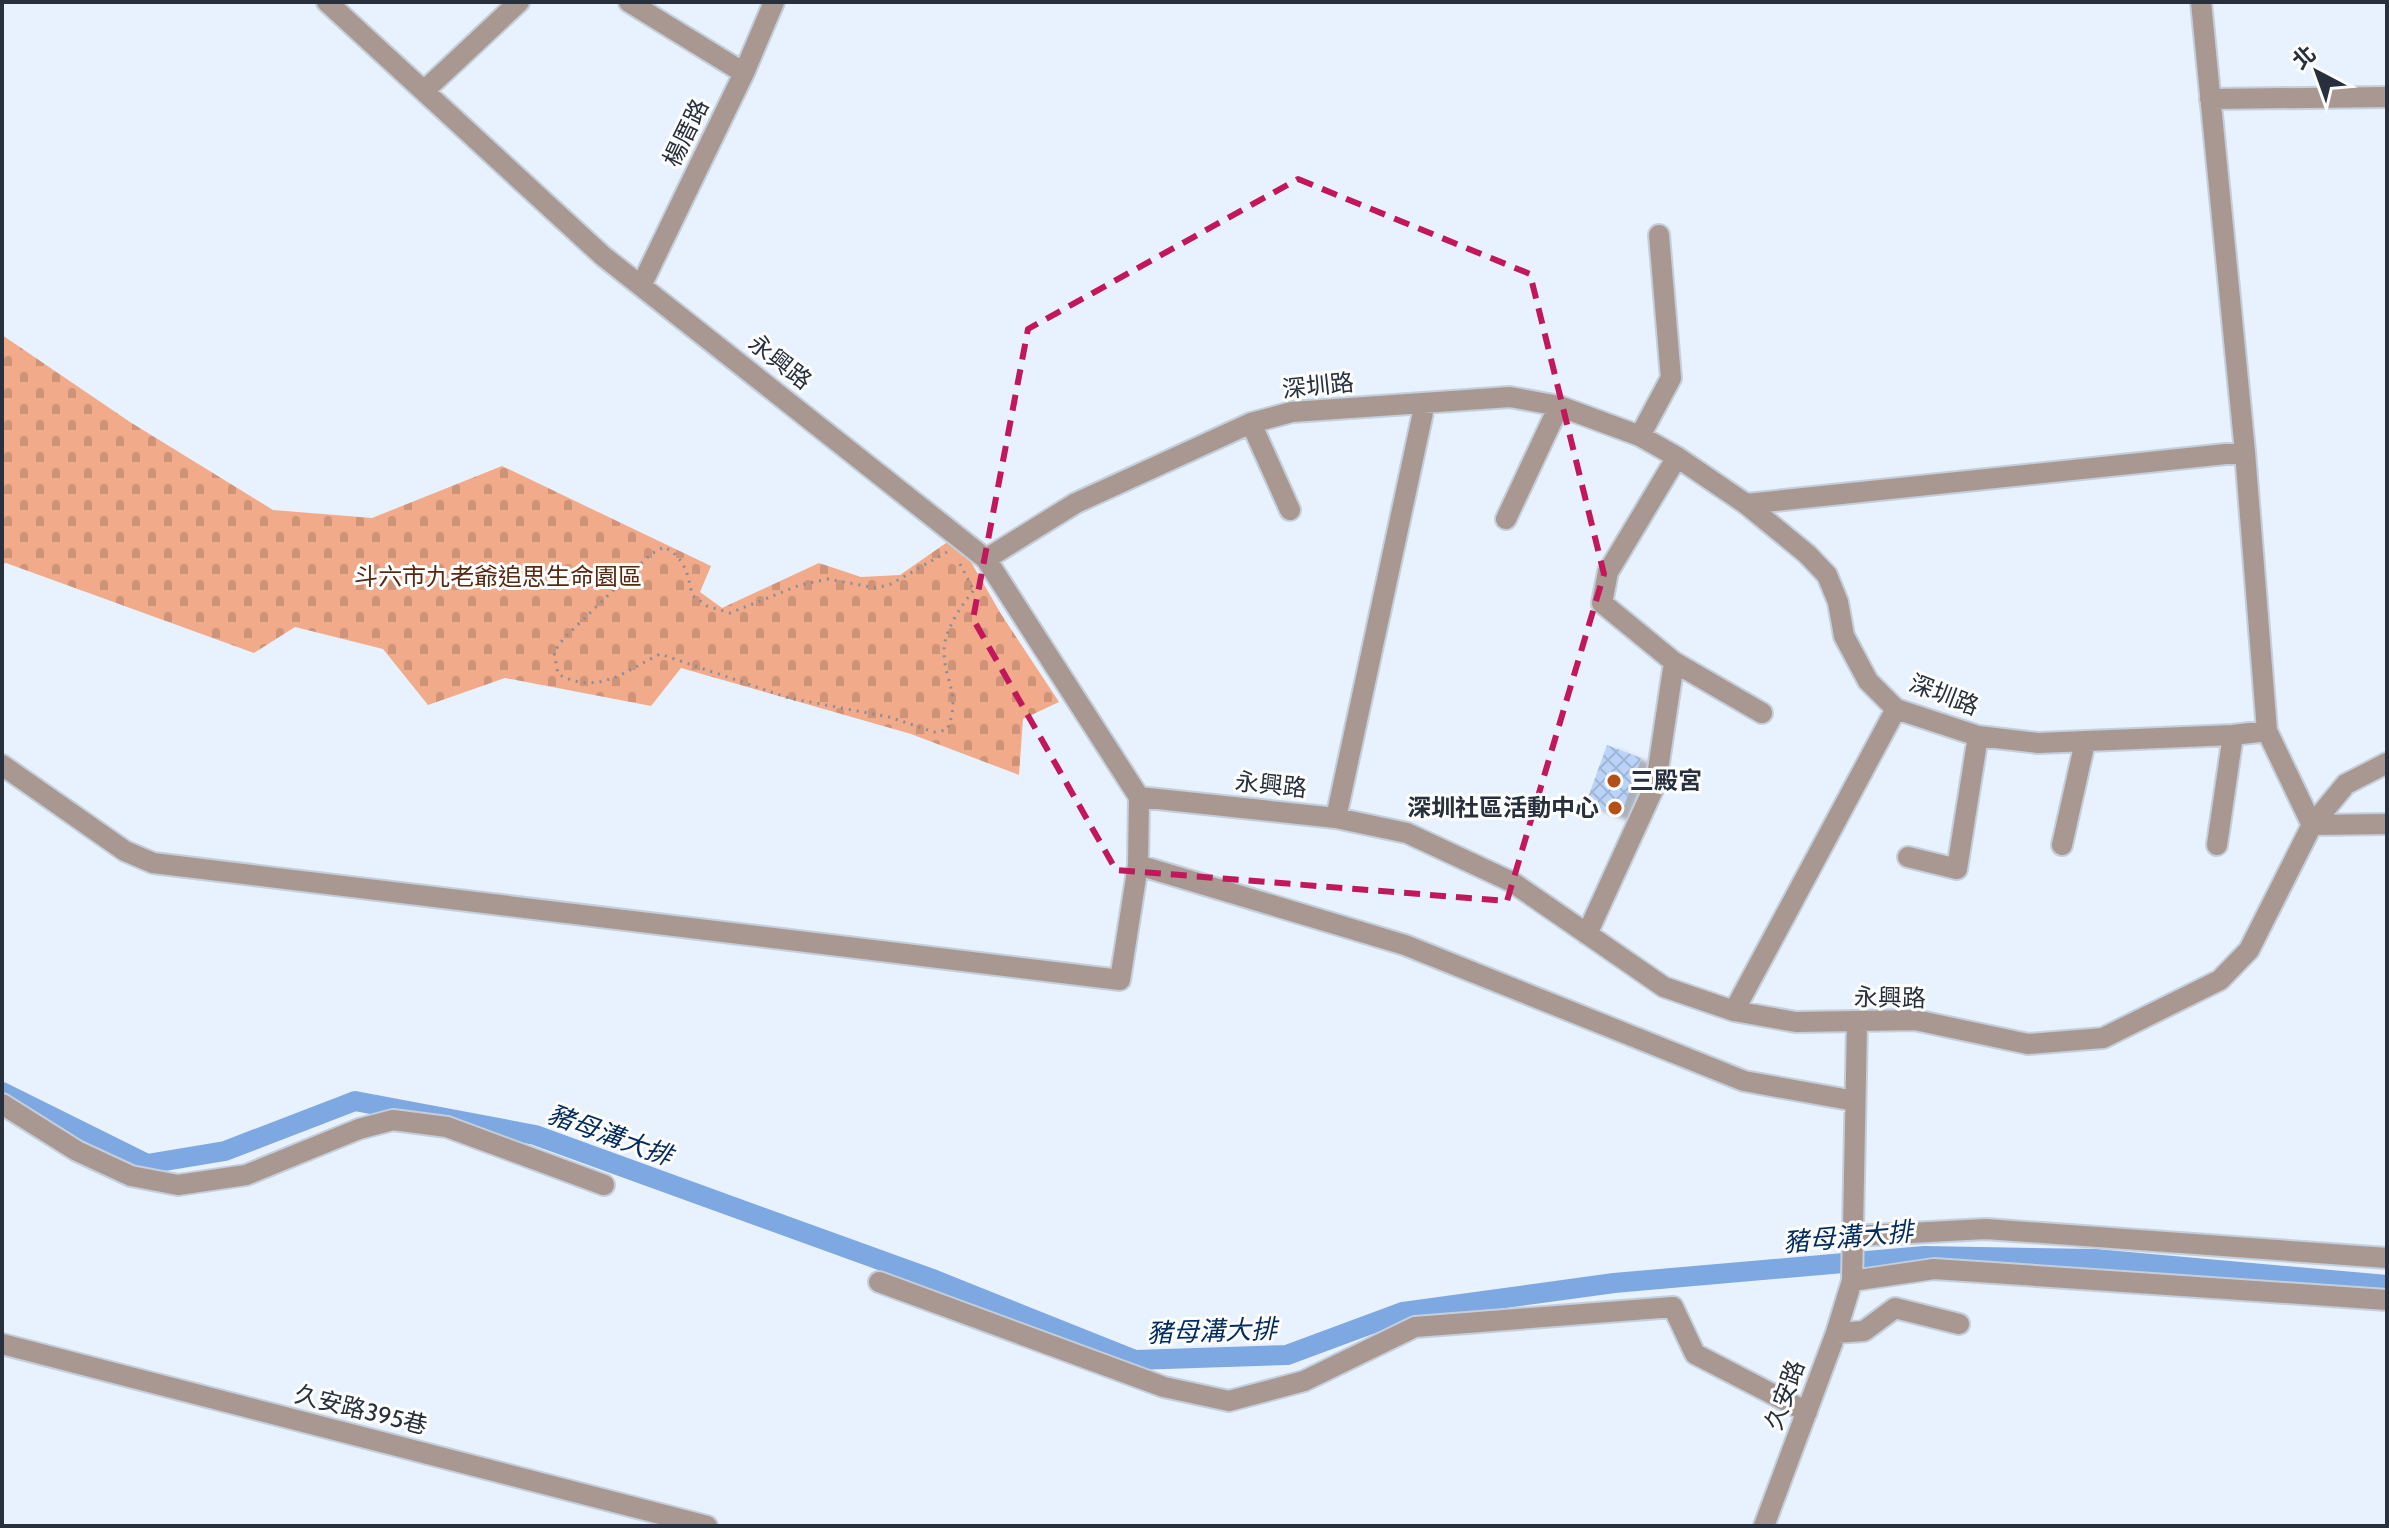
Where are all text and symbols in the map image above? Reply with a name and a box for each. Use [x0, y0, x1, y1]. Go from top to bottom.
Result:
north arrow [2277, 32, 2357, 112]
text: 北 [2287, 40, 2321, 75]
street label: 楊厝路 [657, 94, 714, 171]
street label: 永興路 [743, 328, 818, 395]
street label: 深圳路 [1281, 367, 1355, 404]
park label: 斗六市九老爺追思生命園區 [354, 562, 642, 591]
street label: 深圳路 [1905, 668, 1983, 721]
street label: 永興路 [1234, 766, 1308, 803]
place label: 三殿宮 [1630, 766, 1702, 795]
marker: 三殿宮 [1605, 772, 1623, 790]
place label: 深圳社區活動中心 [1407, 793, 1599, 822]
marker: 深圳社區活動中心 [1606, 799, 1624, 817]
street label: 永興路 [1854, 982, 1926, 1013]
water label: 豬母溝大排 [543, 1098, 679, 1173]
water label: 豬母溝大排 [1782, 1215, 1917, 1259]
water label: 豬母溝大排 [1146, 1313, 1281, 1349]
street label: 久安路 [1759, 1356, 1810, 1434]
street label: 久安路395巷 [292, 1379, 430, 1440]

